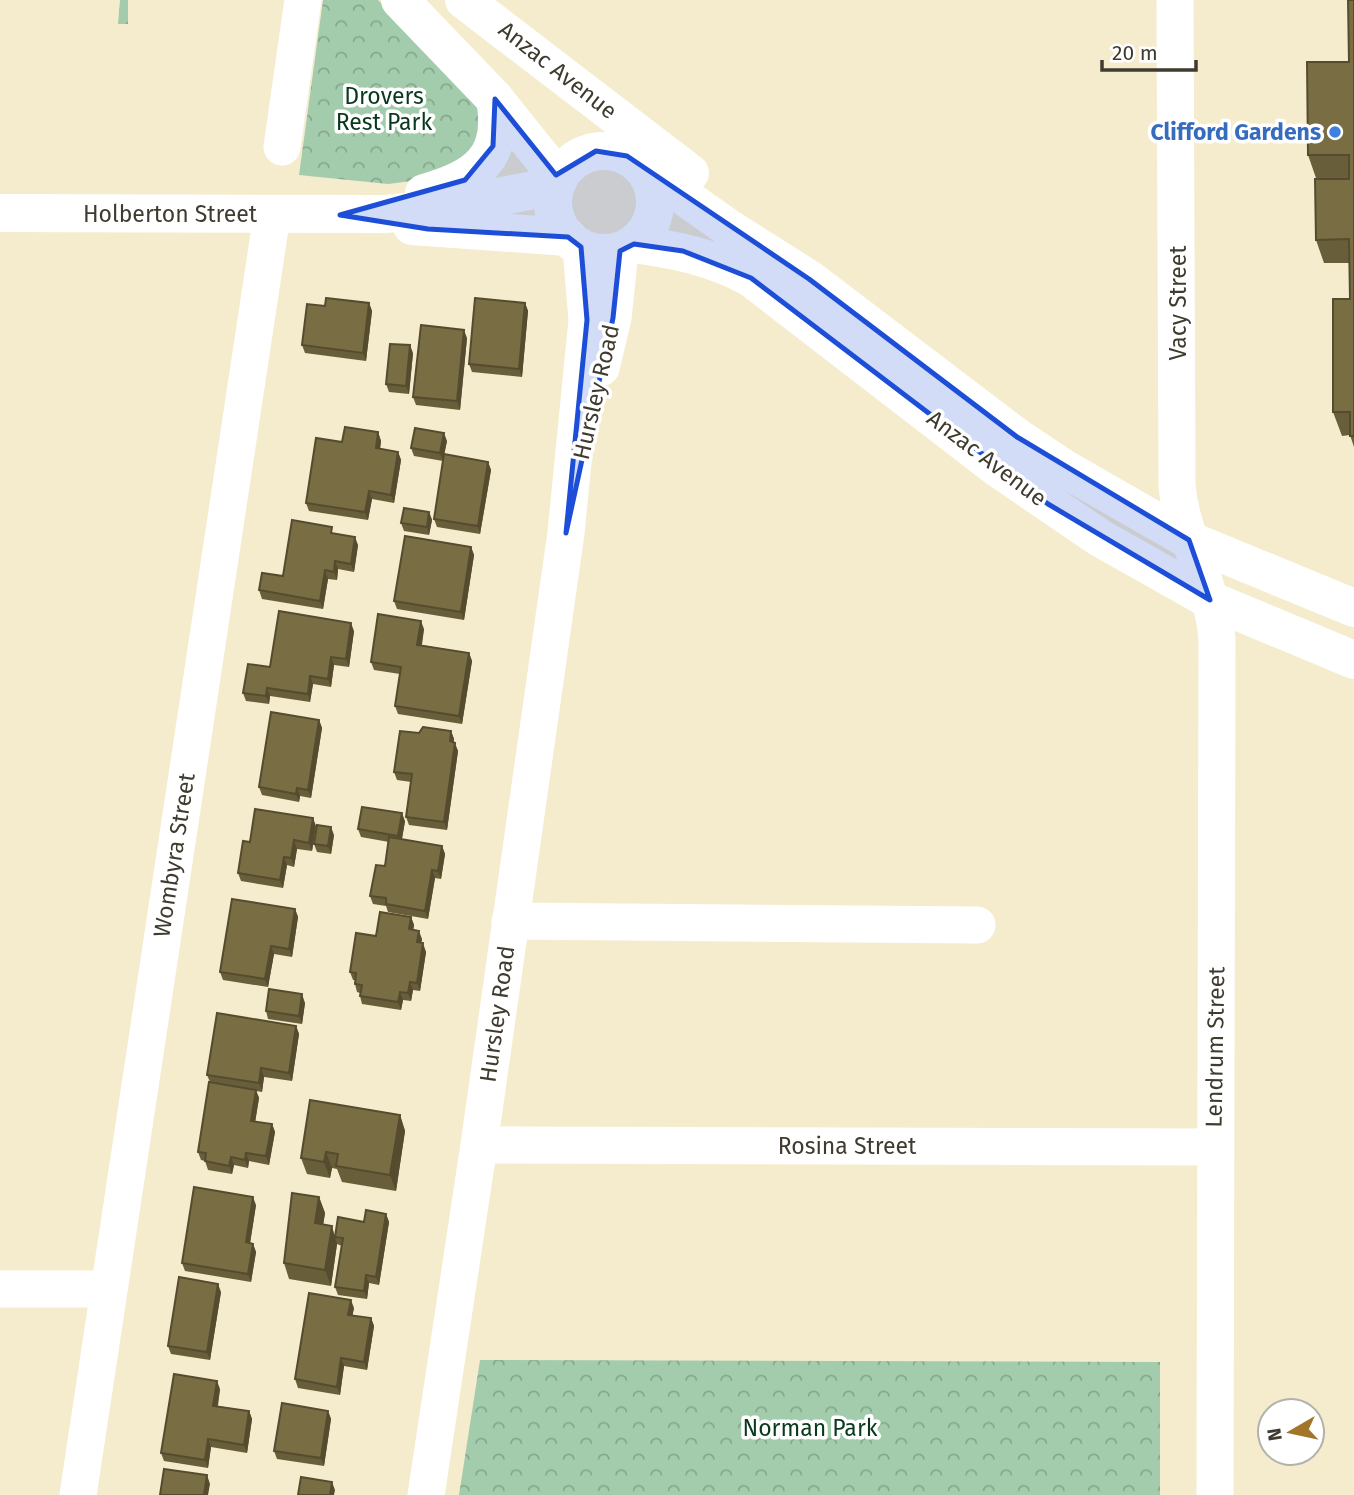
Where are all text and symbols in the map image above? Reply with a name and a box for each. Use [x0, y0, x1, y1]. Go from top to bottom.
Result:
street label: Anzac Avenue [493, 15, 623, 125]
scale bar [1102, 28, 1196, 72]
text: 20 m [1112, 40, 1158, 66]
park label: Drovers Rest Park [336, 82, 432, 136]
place label: Clifford Gardens [1150, 118, 1321, 146]
marker: Clifford Gardens [1327, 124, 1343, 140]
street label: Holberton Street [83, 200, 258, 228]
street label: Vacy Street [1164, 245, 1192, 361]
street label: Hursley Road [567, 322, 625, 462]
street label: Anzac Avenue [922, 404, 1052, 512]
street label: Wombyra Street [147, 770, 201, 939]
street label: Hursley Road [474, 944, 520, 1084]
street label: Lendrum Street [1200, 966, 1230, 1128]
street label: Rosina Street [778, 1132, 917, 1160]
north arrow [1256, 1397, 1326, 1467]
park label: Norman Park [742, 1414, 878, 1442]
text: N [1262, 1427, 1287, 1443]

